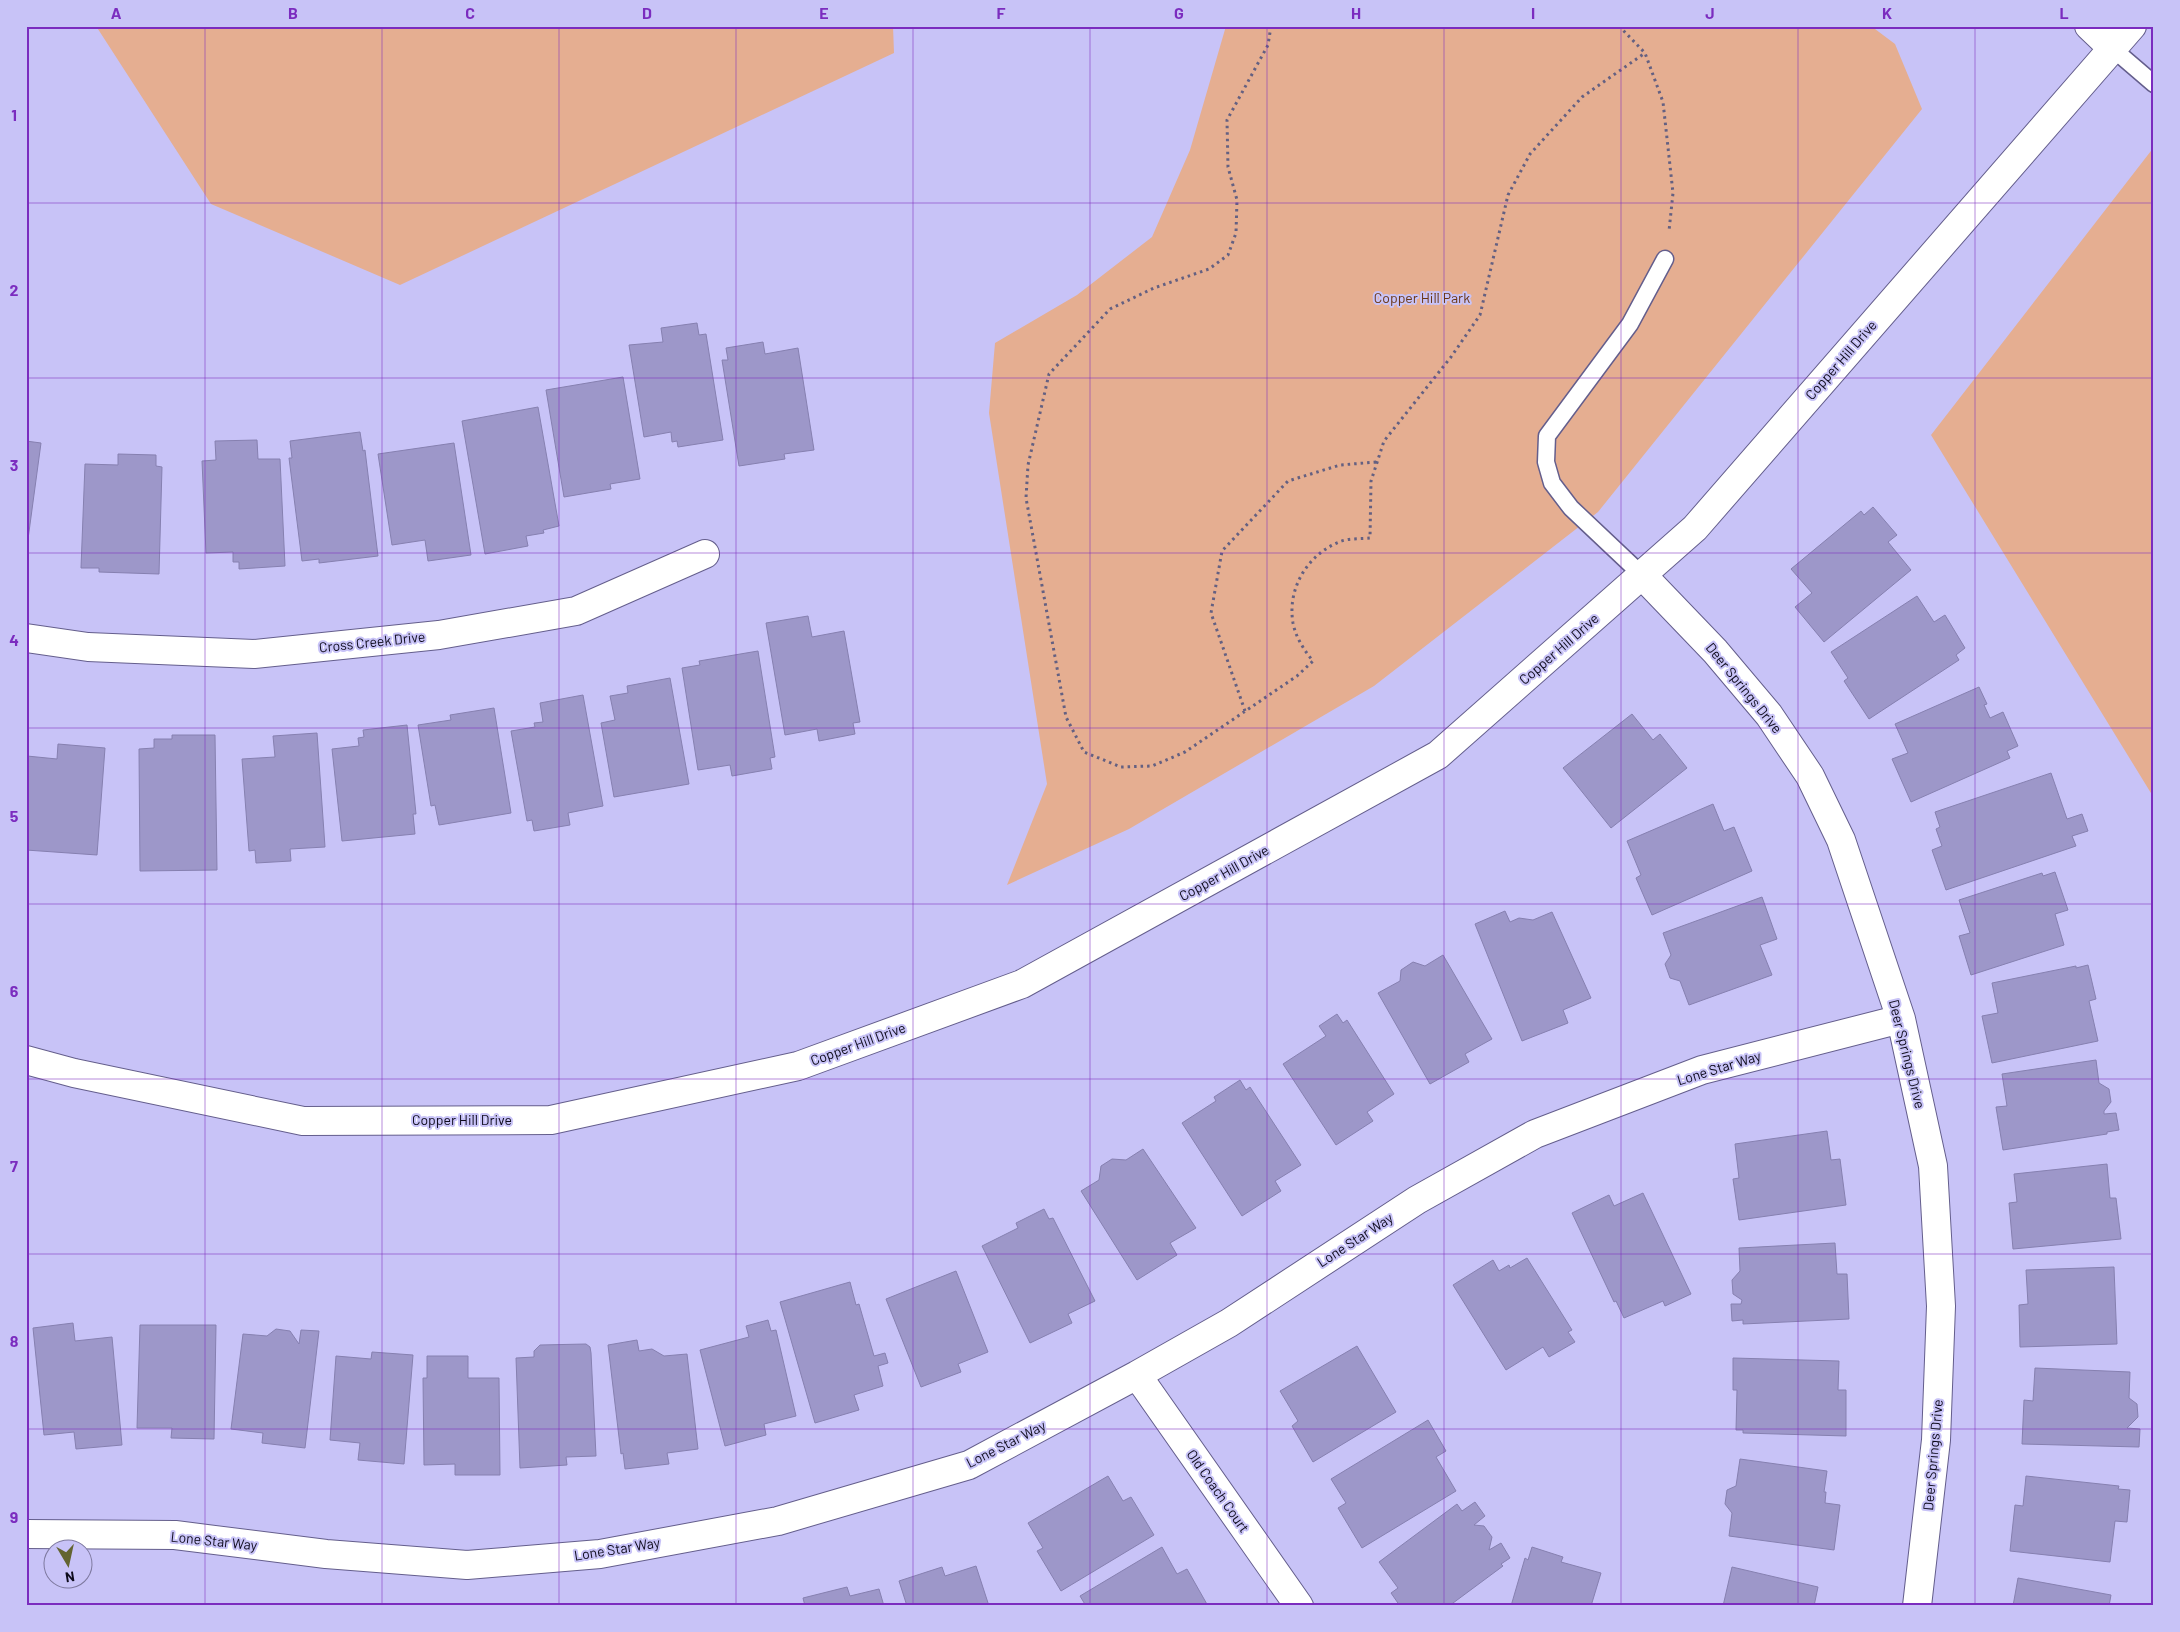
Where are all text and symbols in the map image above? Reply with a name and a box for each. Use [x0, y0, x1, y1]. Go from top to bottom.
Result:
text: A [111, 3, 122, 22]
text: B [288, 3, 298, 22]
text: C [465, 3, 475, 22]
text: D [642, 3, 652, 22]
text: E [819, 3, 829, 22]
text: F [997, 3, 1006, 22]
text: G [1174, 3, 1184, 22]
text: H [1351, 3, 1361, 22]
text: I [1531, 3, 1535, 22]
text: J [1705, 3, 1715, 22]
text: K [1882, 3, 1892, 22]
text: L [2059, 3, 2069, 22]
text: 1 [11, 105, 17, 124]
text: 2 [10, 280, 19, 299]
park label: Copper Hill Park [1374, 289, 1470, 306]
street label: Copper Hill Drive [1801, 316, 1880, 403]
text: 3 [10, 455, 18, 474]
street label: Copper Hill Drive [1515, 609, 1602, 688]
street label: Cross Creek Drive [318, 627, 426, 656]
text: 4 [9, 630, 19, 649]
street label: Deer Springs Drive [1703, 639, 1786, 736]
text: 5 [10, 806, 19, 825]
street label: Copper Hill Drive [1176, 841, 1272, 904]
text: 6 [10, 981, 19, 1000]
street label: Deer Springs Drive [1886, 998, 1929, 1110]
street label: Copper Hill Drive [808, 1018, 908, 1069]
street label: Lone Star Way [1675, 1047, 1763, 1088]
street label: Copper Hill Drive [412, 1111, 512, 1128]
text: 7 [10, 1156, 18, 1175]
street label: Lone Star Way [1314, 1209, 1396, 1270]
text: 8 [10, 1331, 19, 1350]
street label: Deer Springs Drive [1919, 1399, 1946, 1511]
street label: Lone Star Way [963, 1416, 1049, 1471]
street label: Old Coach Court [1184, 1446, 1253, 1535]
text: 9 [10, 1507, 18, 1526]
street label: Lone Star Way [170, 1528, 259, 1554]
street label: Lone Star Way [573, 1533, 662, 1564]
north arrow [42, 1540, 92, 1590]
text: N [64, 1568, 76, 1586]

